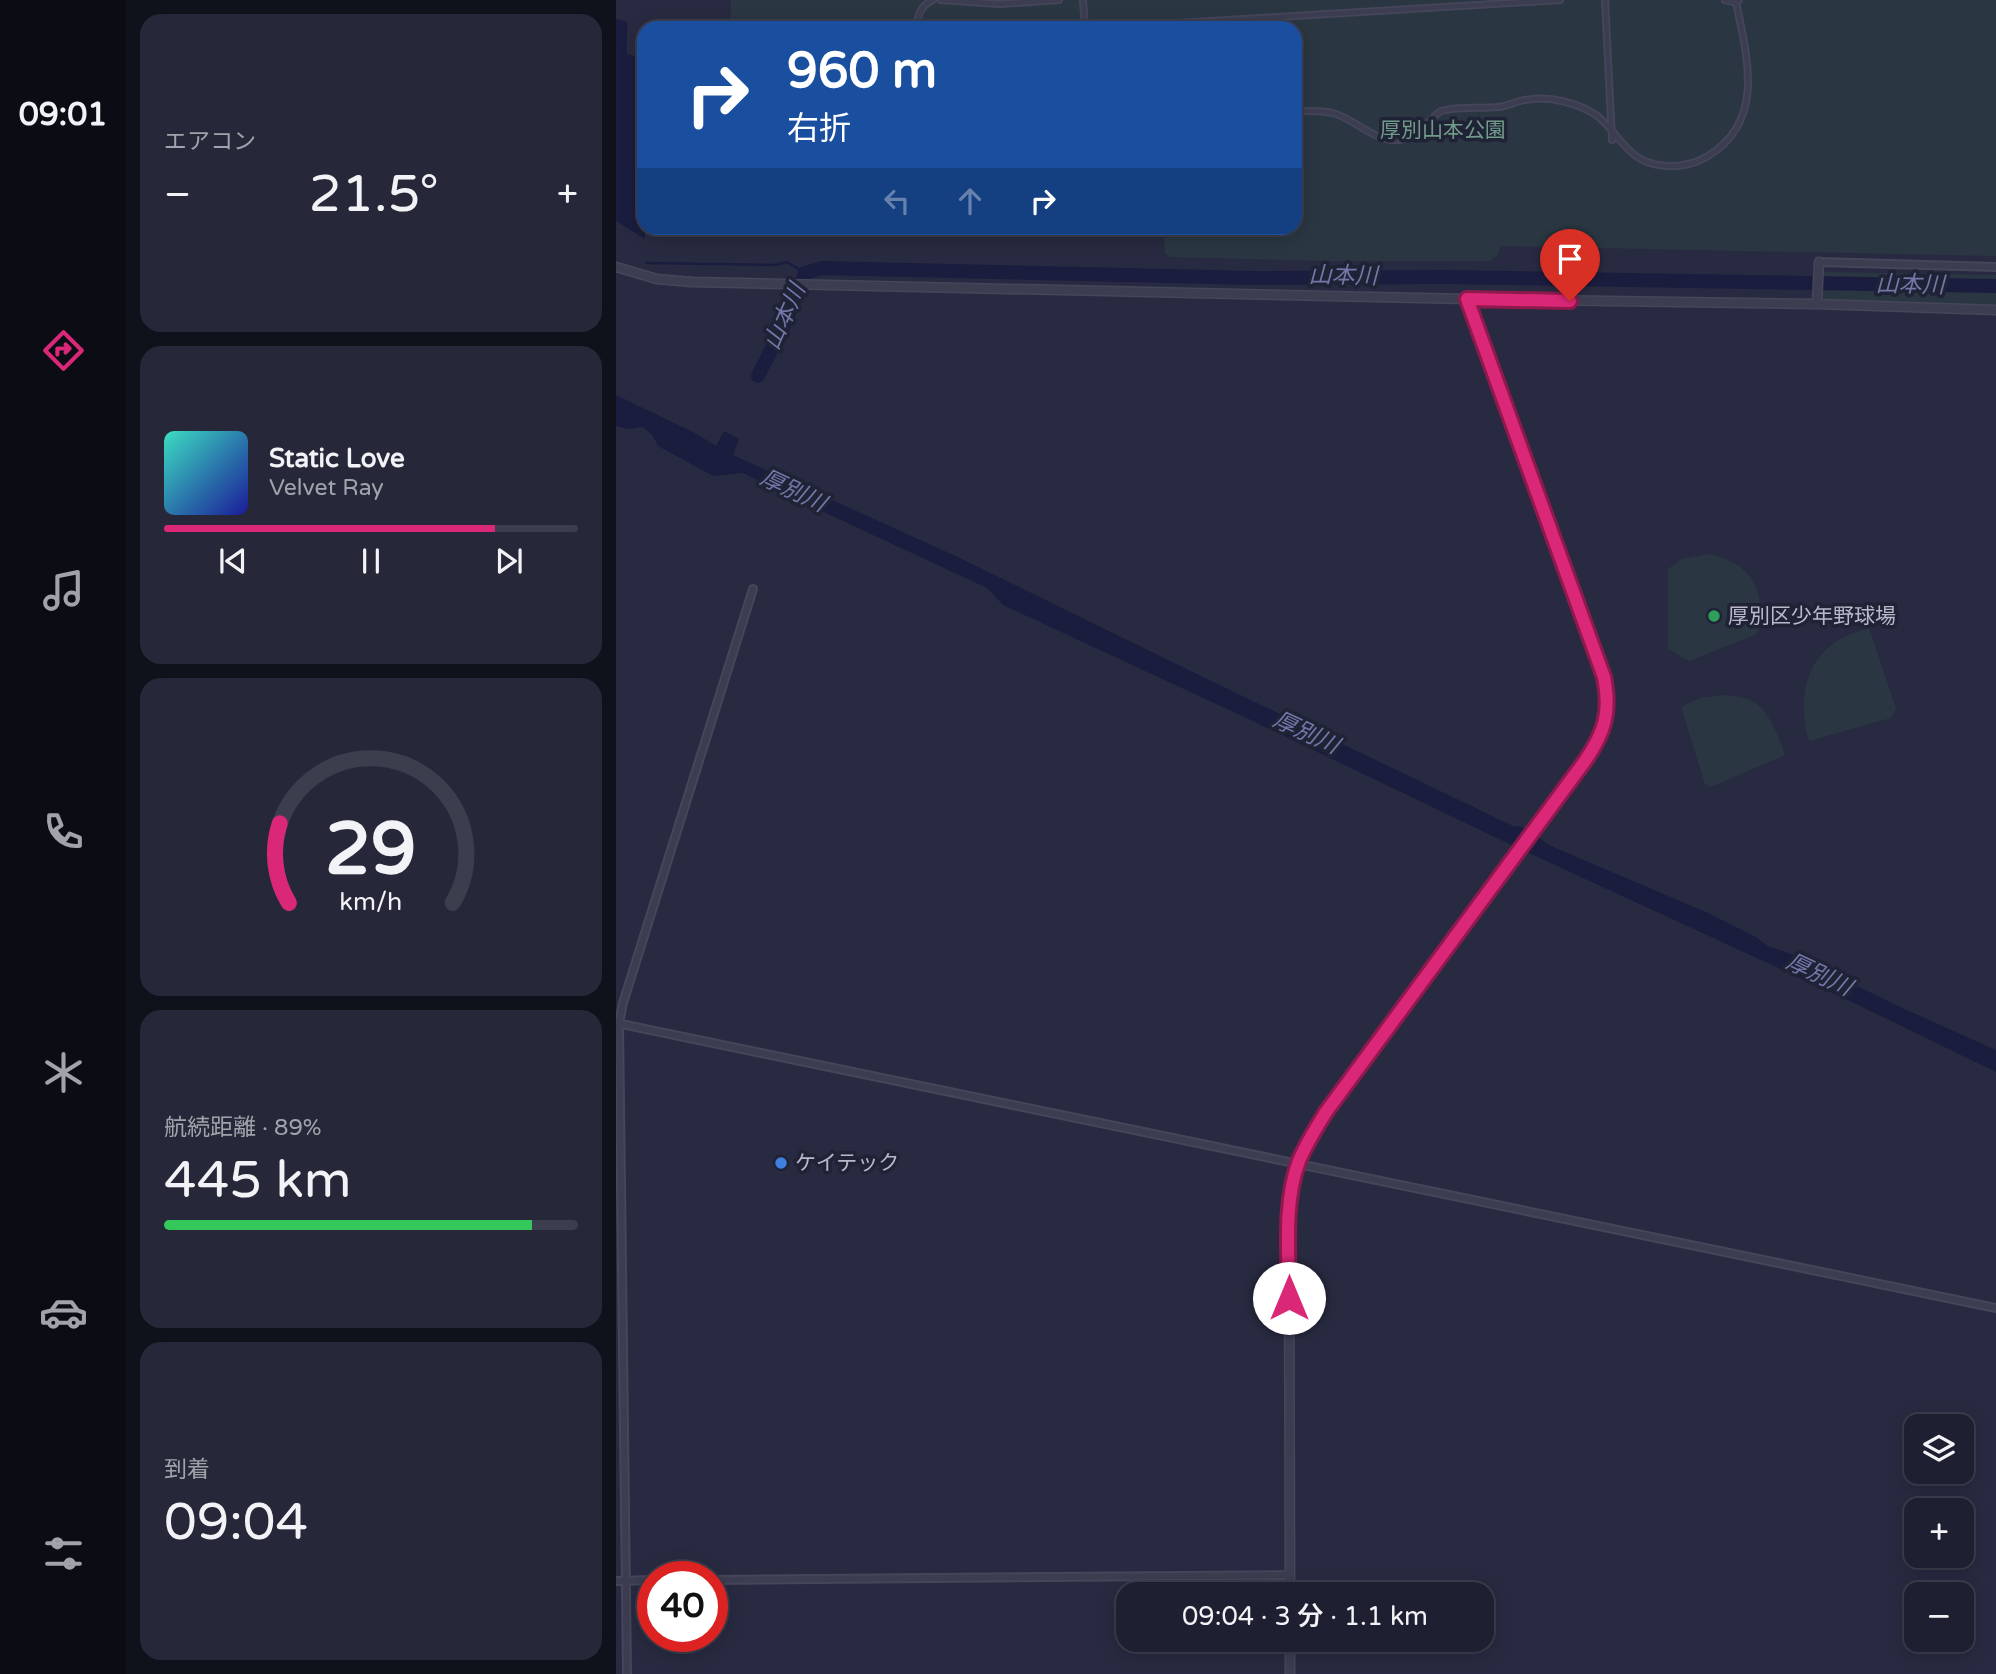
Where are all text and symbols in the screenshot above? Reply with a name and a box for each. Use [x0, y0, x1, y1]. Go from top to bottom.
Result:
text: 960 m [787, 42, 937, 101]
icon: right [672, 49, 763, 140]
text: 09:01 [19, 96, 107, 134]
text: 右折 [787, 110, 851, 148]
park label: 厚別山本公園 [1380, 118, 1506, 143]
text: エアコン [164, 128, 256, 156]
text: 21.5° [309, 163, 439, 226]
text: − [164, 172, 191, 218]
text: + [557, 172, 578, 218]
icon: left [878, 182, 916, 220]
icon: ahead [951, 182, 989, 220]
icon: right [1024, 182, 1062, 220]
pin [1540, 229, 1600, 301]
icon: arrive [1551, 240, 1589, 278]
water label: 山本川 [1308, 261, 1381, 291]
water label: 山本川 [1875, 270, 1948, 300]
water label: 山本川 [758, 277, 813, 354]
icon: directions [39, 326, 88, 375]
text: Static Love [269, 443, 405, 474]
water label: 厚別川 [756, 464, 833, 520]
text: Velvet Ray [269, 474, 384, 502]
icon: previous [214, 542, 252, 580]
icon: pause [352, 542, 390, 580]
icon: next [490, 542, 528, 580]
icon: music [39, 566, 88, 615]
place label: 厚別区少年野球場 [1728, 604, 1896, 629]
marker: 厚別区少年野球場 [1706, 608, 1722, 624]
water label: 厚別川 [1269, 706, 1346, 762]
text: 29 [325, 806, 417, 894]
icon: phone [39, 807, 88, 856]
text: km/h [340, 887, 402, 917]
water label: 厚別川 [1782, 948, 1859, 1004]
icon: climate [39, 1048, 88, 1097]
text: 航続距離 · 89% [164, 1114, 322, 1142]
text: 445 km [164, 1149, 352, 1212]
place label: ケイテック [795, 1151, 899, 1176]
marker: ケイテック [773, 1155, 789, 1171]
position arrow [1252, 1261, 1326, 1335]
icon: car [39, 1288, 88, 1337]
map controls [1904, 1414, 1974, 1652]
button: layers [1904, 1414, 1974, 1484]
text: 到着 [164, 1456, 210, 1484]
text: 09:04 [164, 1491, 308, 1554]
button: + [1904, 1498, 1974, 1568]
icon: filters [39, 1529, 88, 1578]
speed limit sign: 40 [637, 1561, 728, 1652]
button: − [1904, 1582, 1974, 1652]
text: 09:04 · 3 分 · 1.1 km [1182, 1601, 1428, 1632]

